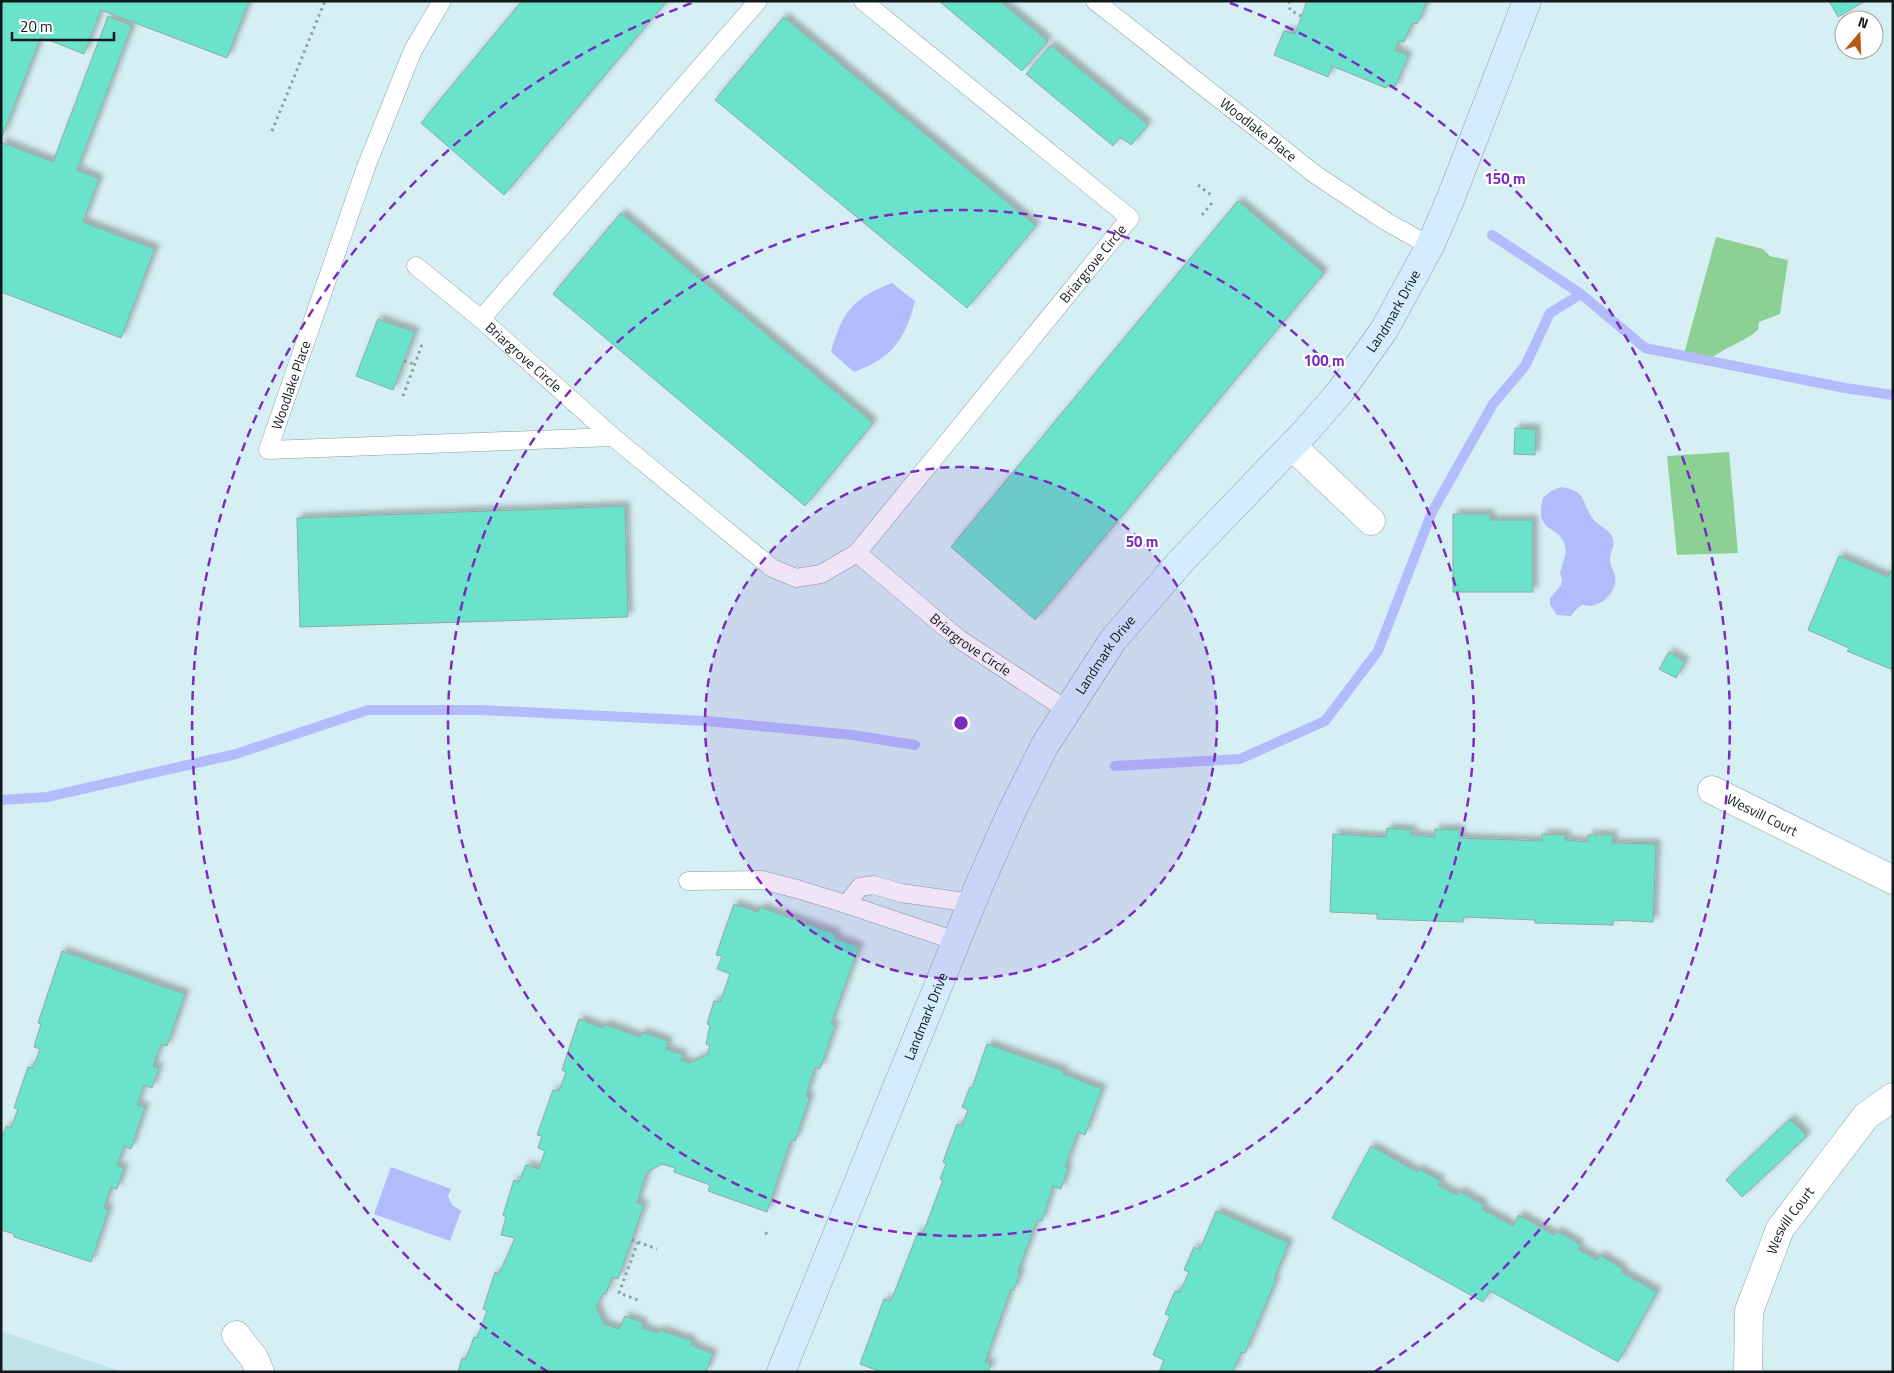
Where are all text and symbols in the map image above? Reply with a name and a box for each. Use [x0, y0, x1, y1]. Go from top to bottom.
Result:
scale bar [12, 10, 115, 42]
north arrow [1834, 10, 1884, 60]
text: N [1855, 11, 1871, 34]
text: 20 m [20, 15, 53, 38]
street label: Woodlake Place [1216, 92, 1302, 166]
text: 150 m [1484, 167, 1526, 190]
street label: Briargrove Circle [1054, 219, 1131, 307]
street label: Landmark Drive [1360, 266, 1425, 356]
street label: Briargrove Circle [481, 317, 567, 397]
street label: Woodlake Place [265, 338, 316, 432]
text: 100 m [1303, 349, 1345, 372]
text: 50 m [1126, 530, 1158, 553]
street label: Briargrove Circle [925, 608, 1016, 681]
street label: Landmark Drive [1070, 610, 1140, 698]
centre of rings [952, 714, 970, 732]
street label: Wesvill Court [1723, 788, 1802, 841]
street label: Landmark Drive [898, 969, 952, 1063]
street label: Wesvill Court [1760, 1182, 1819, 1257]

